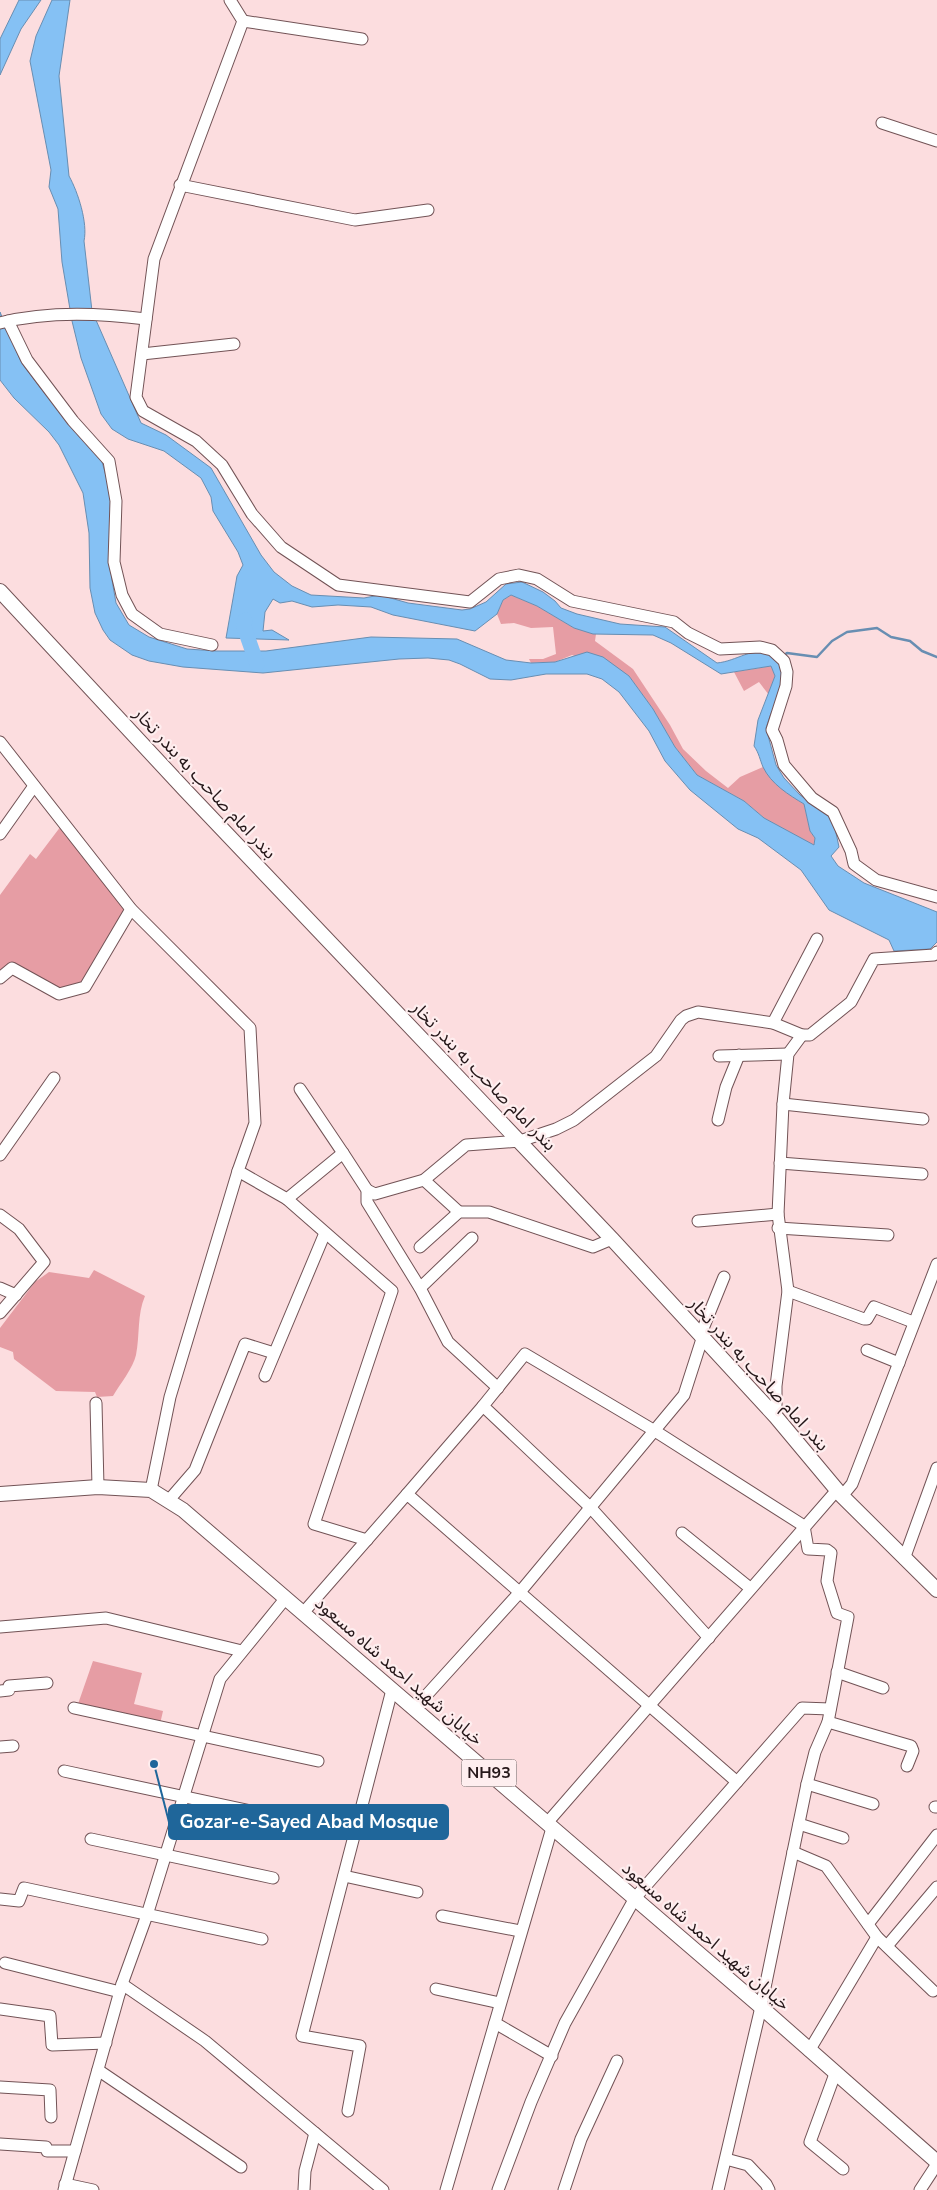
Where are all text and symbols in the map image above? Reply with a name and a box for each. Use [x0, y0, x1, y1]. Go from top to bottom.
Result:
street label: بندر امام صاحب به بندر تخار [126, 701, 282, 865]
street label: بندر امام صاحب به بندر تخار [404, 995, 562, 1157]
street label: بندر امام صاحب به بندر تخار [681, 1291, 835, 1457]
street label: خیابان شهید احمد شاه مسعود [310, 1591, 488, 1751]
road number: NH93 [462, 1760, 516, 1786]
callout: Gozar-e-Sayed Abad Mosque [169, 1805, 448, 1839]
text: Gozar-e-Sayed Abad Mosque [180, 1809, 438, 1835]
street label: خیابان شهید احمد شاه مسعود [617, 1856, 795, 2016]

